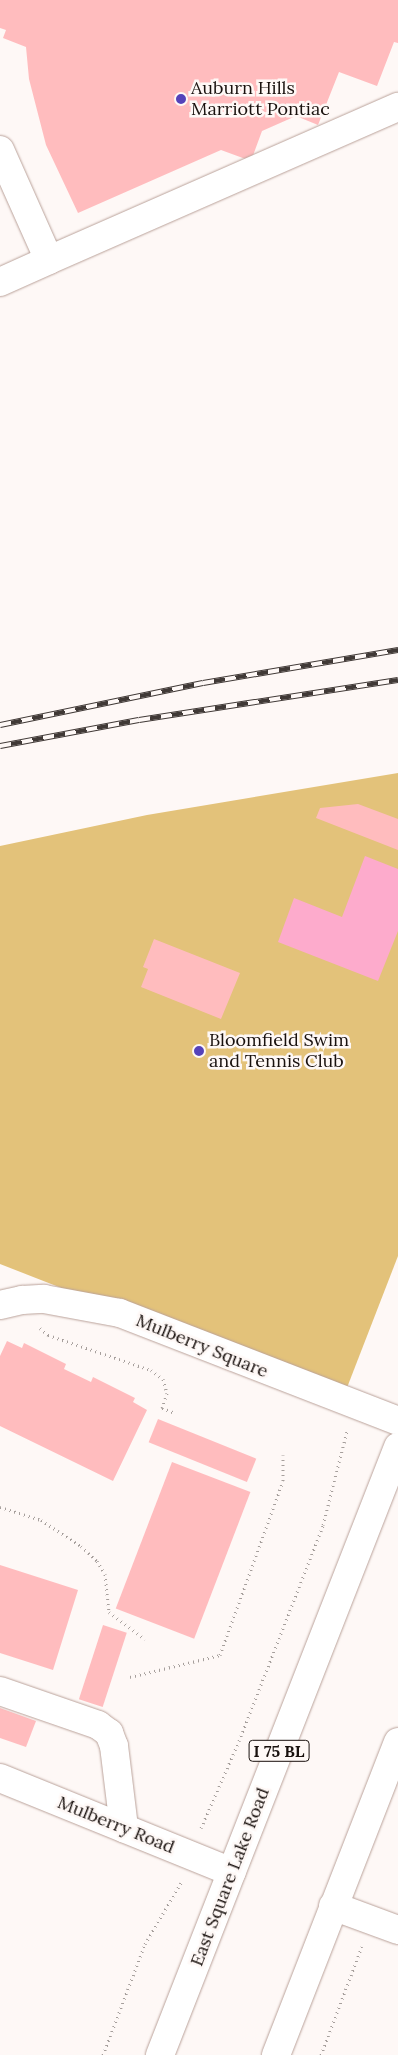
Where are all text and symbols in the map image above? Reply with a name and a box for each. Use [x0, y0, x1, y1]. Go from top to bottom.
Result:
place label: Auburn Hills Marriott Pontiac [191, 78, 330, 120]
marker: Auburn Hills Marriott Pontiac [175, 93, 187, 105]
place label: Bloomfield Swim and Tennis Club [209, 1030, 349, 1072]
marker: Bloomfield Swim and Tennis Club [193, 1045, 205, 1057]
street label: Mulberry Square [133, 1310, 271, 1382]
road number: I 75 BL [248, 1738, 310, 1764]
street label: East Square Lake Road [186, 1785, 274, 1969]
street label: Mulberry Road [54, 1792, 178, 1858]

